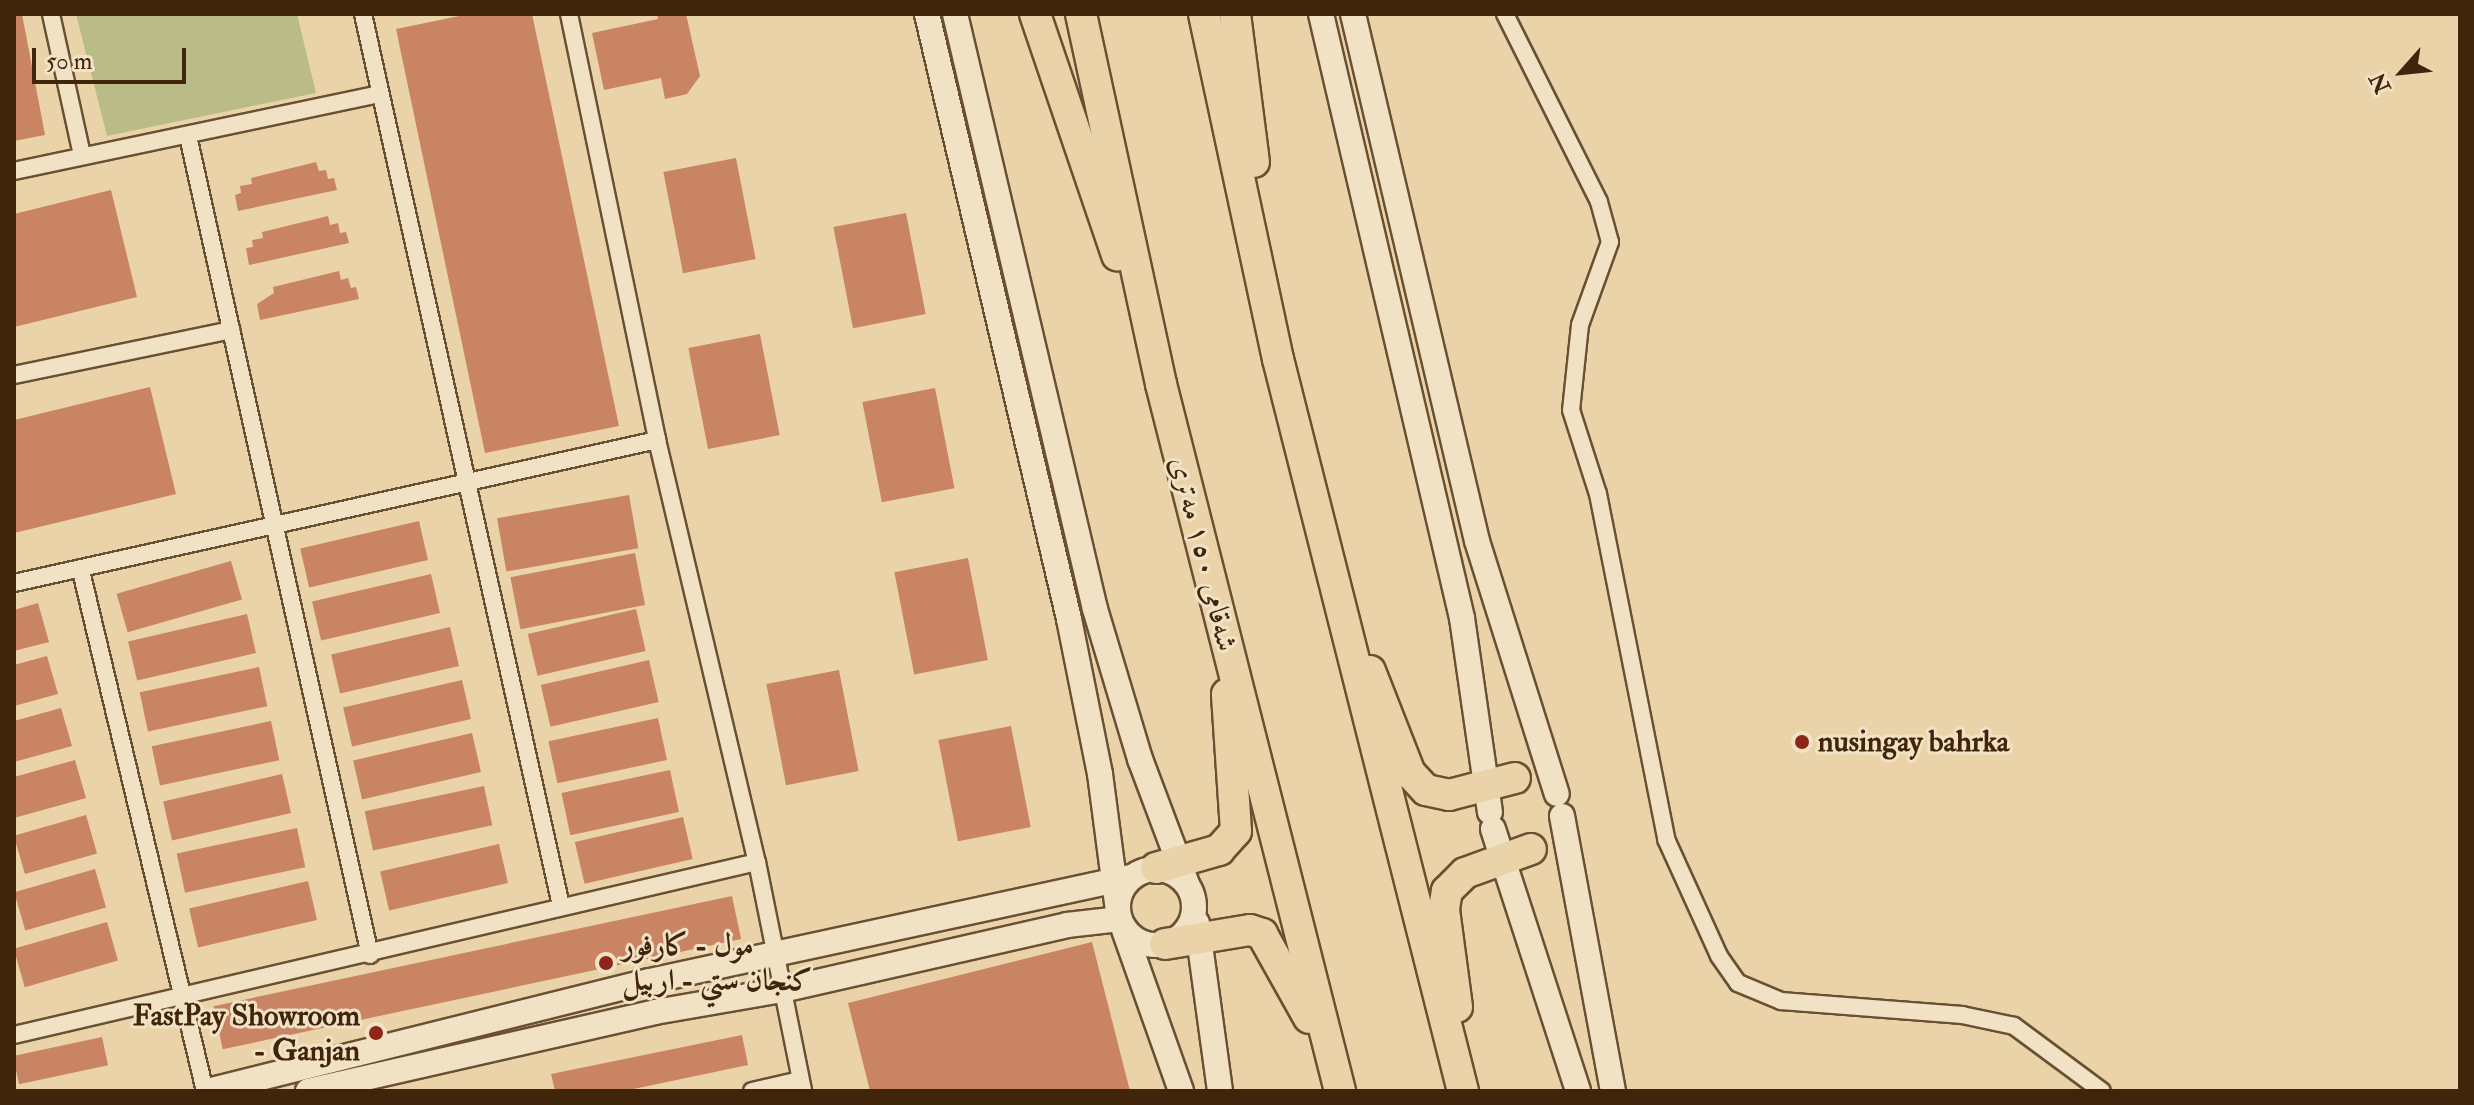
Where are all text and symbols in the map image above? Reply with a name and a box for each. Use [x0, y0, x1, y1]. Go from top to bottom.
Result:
scale bar [36, 32, 190, 82]
north arrow [2362, 32, 2442, 112]
text: 50 m [46, 46, 92, 77]
text: N [2364, 68, 2398, 98]
street label: شەقامی ١٥٠ مەتری [1161, 453, 1245, 655]
place label: nusingay bahrka [1818, 724, 2009, 760]
marker: nusingay bahrka [1793, 733, 1811, 751]
place label: مول - كارفور كنجان ستي - اربيل [622, 928, 812, 998]
marker: مول - كارفور كنجان ستي - اربيل [597, 954, 615, 972]
place label: FastPay Showroom - Ganjan [133, 998, 360, 1068]
marker: FastPay Showroom - Ganjan [367, 1024, 385, 1042]

